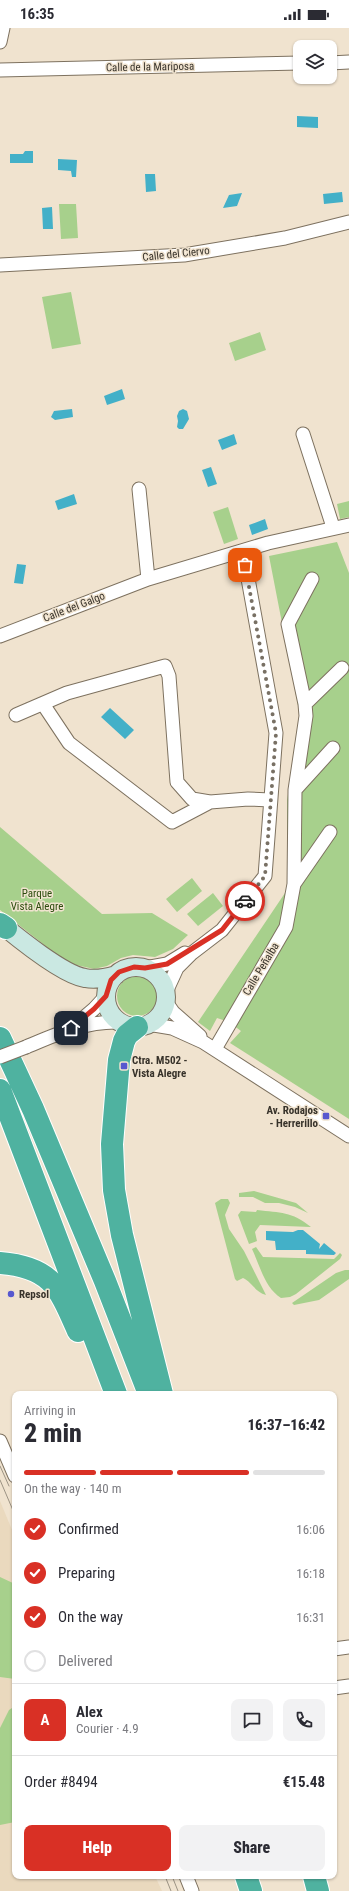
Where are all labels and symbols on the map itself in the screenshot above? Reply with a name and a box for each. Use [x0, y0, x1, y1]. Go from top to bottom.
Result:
street label: Calle de la Mariposa [106, 60, 194, 74]
street label: Calle del Ciervo [142, 244, 211, 264]
pin [228, 548, 262, 582]
street label: Calle del Galgo [41, 589, 107, 625]
courier [225, 881, 265, 921]
park label: Parque Vista Alegre [11, 887, 63, 913]
street label: Calle Peñalba [240, 940, 282, 998]
pin [54, 1011, 88, 1045]
place label: Ctra. M502 - Vista Alegre [132, 1054, 188, 1080]
marker: Ctra. M502 - Vista Alegre [119, 1061, 129, 1071]
place label: Av. Rodajos - Herrerillo [267, 1104, 319, 1130]
marker: Av. Rodajos - Herrerillo [321, 1111, 331, 1121]
place label: Repsol [19, 1288, 49, 1301]
marker: Repsol [6, 1289, 16, 1299]

